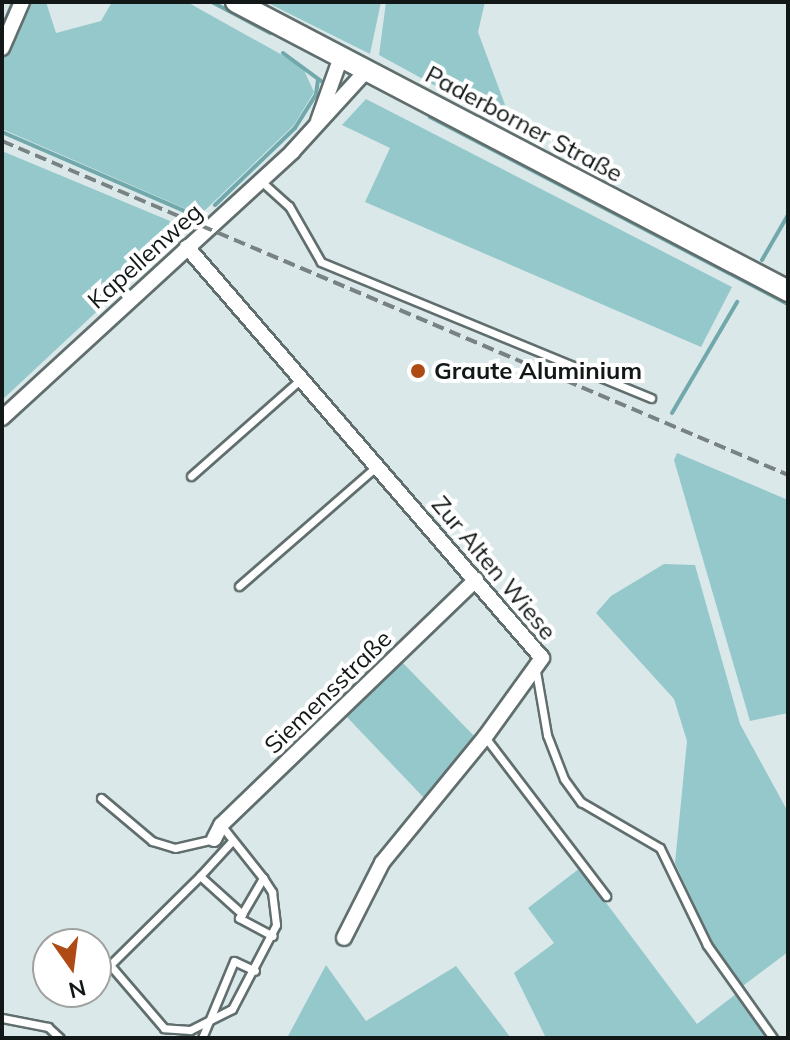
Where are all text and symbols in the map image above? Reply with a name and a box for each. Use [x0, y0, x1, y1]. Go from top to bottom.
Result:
street label: Paderborner Straße [421, 60, 627, 188]
street label: Kapellenweg [82, 197, 208, 315]
place label: Graute Aluminium [434, 357, 642, 385]
marker: Graute Aluminium [409, 362, 427, 380]
street label: Zur Alten Wiese [426, 490, 562, 646]
street label: Siemensstraße [259, 624, 397, 760]
north arrow [32, 928, 112, 1008]
text: N [66, 974, 89, 1005]

